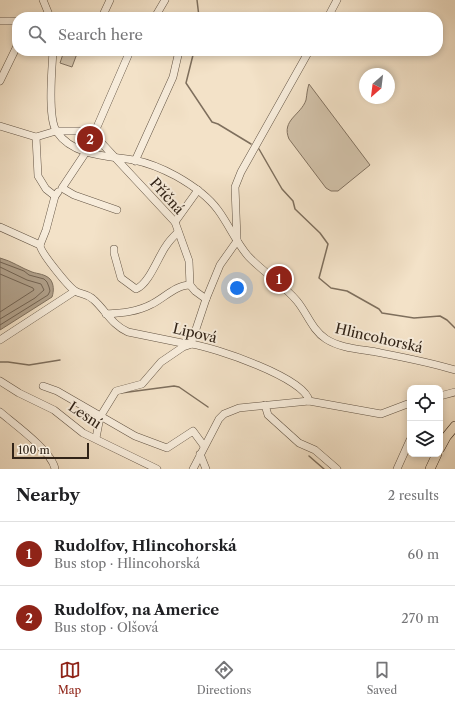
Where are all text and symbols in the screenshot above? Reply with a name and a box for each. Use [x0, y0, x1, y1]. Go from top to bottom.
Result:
search box [12, 12, 443, 56]
icon: search [26, 23, 48, 45]
text: Search here [58, 25, 143, 44]
north arrow [359, 68, 395, 104]
pin: 2 [77, 124, 103, 154]
street label: Příčná [146, 174, 188, 218]
pin: 1 [266, 264, 292, 294]
your location [227, 278, 247, 298]
street label: Lipová [171, 319, 219, 347]
street label: Hlincohorská [333, 319, 425, 357]
map controls [407, 385, 443, 457]
button: locate [407, 385, 443, 421]
street label: Lesní [65, 398, 105, 432]
button: layers [407, 421, 443, 457]
scale bar [12, 441, 89, 460]
text: 100 m [18, 443, 50, 457]
text: Nearby [16, 485, 80, 505]
text: 2 results [388, 487, 439, 503]
text: Rudolfov, Hlincohorská [54, 536, 237, 555]
text: 1 [26, 546, 32, 562]
text: 60 m [408, 546, 439, 562]
text: Bus stop · Hlincohorská [54, 555, 200, 571]
text: Rudolfov, na Americe [54, 600, 219, 619]
text: 2 [25, 610, 33, 626]
text: 270 m [401, 610, 439, 626]
text: Bus stop · Olšová [54, 619, 158, 635]
tab: Map [58, 659, 81, 697]
tab: Directions [197, 659, 251, 697]
tab: Saved [367, 659, 397, 697]

